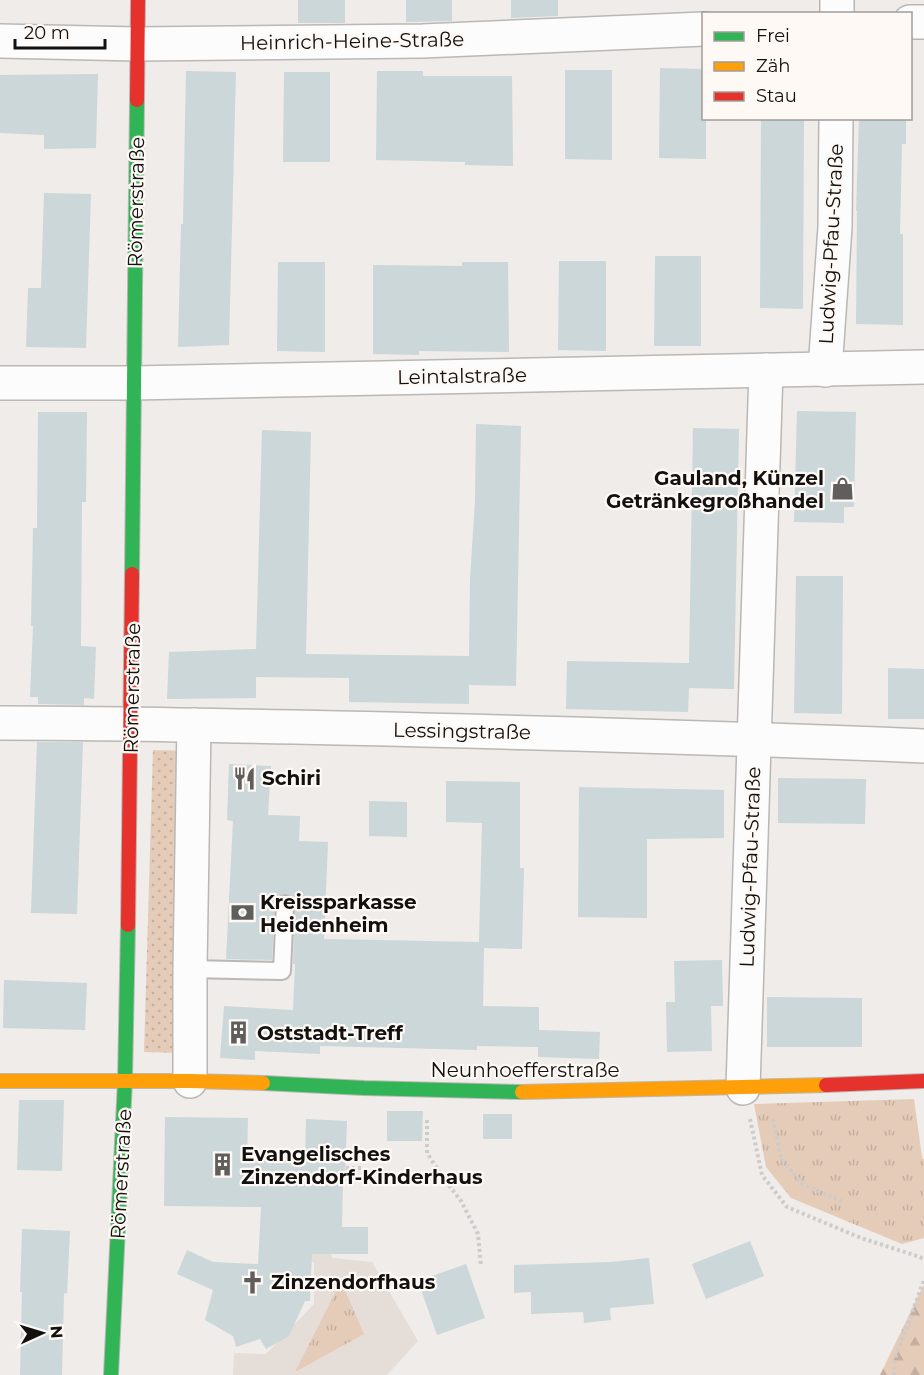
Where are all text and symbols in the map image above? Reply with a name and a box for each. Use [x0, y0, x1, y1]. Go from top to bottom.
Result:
scale bar [15, 12, 105, 50]
legend [702, 12, 912, 120]
text: 20 m [24, 22, 70, 44]
text: Frei [756, 25, 790, 47]
street label: Heinrich-Heine-Straße [240, 27, 464, 55]
text: Zäh [756, 55, 791, 77]
text: Stau [756, 85, 797, 107]
street label: Römerstraße [123, 136, 149, 268]
street label: Ludwig-Pfau-Straße [814, 143, 848, 345]
street label: Leintalstraße [397, 363, 527, 389]
place label: Gauland, Künzel Getränkegroßhandel [606, 466, 824, 513]
shop icon: Gauland, Künzel Getränkegroßhandel [829, 476, 855, 502]
street label: Römerstraße [119, 622, 145, 754]
street label: Lessingstraße [393, 718, 531, 744]
restaurant icon: Schiri [231, 765, 257, 791]
place label: Schiri [262, 766, 321, 790]
street label: Ludwig-Pfau-Straße [734, 766, 766, 968]
place label: Kreissparkasse Heidenheim [260, 890, 417, 937]
bank icon: Kreissparkasse Heidenheim [229, 900, 255, 926]
building icon: Oststadt-Treff [226, 1020, 252, 1046]
place label: Oststadt-Treff [257, 1021, 404, 1045]
street label: Neunhoefferstraße [430, 1058, 620, 1082]
street label: Römerstraße [106, 1108, 136, 1240]
place label: Evangelisches Zinzendorf-Kinderhaus [241, 1142, 483, 1189]
building icon: Evangelisches Zinzendorf-Kinderhaus [210, 1152, 236, 1178]
church icon: Zinzendorfhaus [240, 1269, 266, 1295]
place label: Zinzendorfhaus [271, 1270, 436, 1294]
north arrow [12, 1303, 72, 1363]
text: N [47, 1325, 66, 1339]

